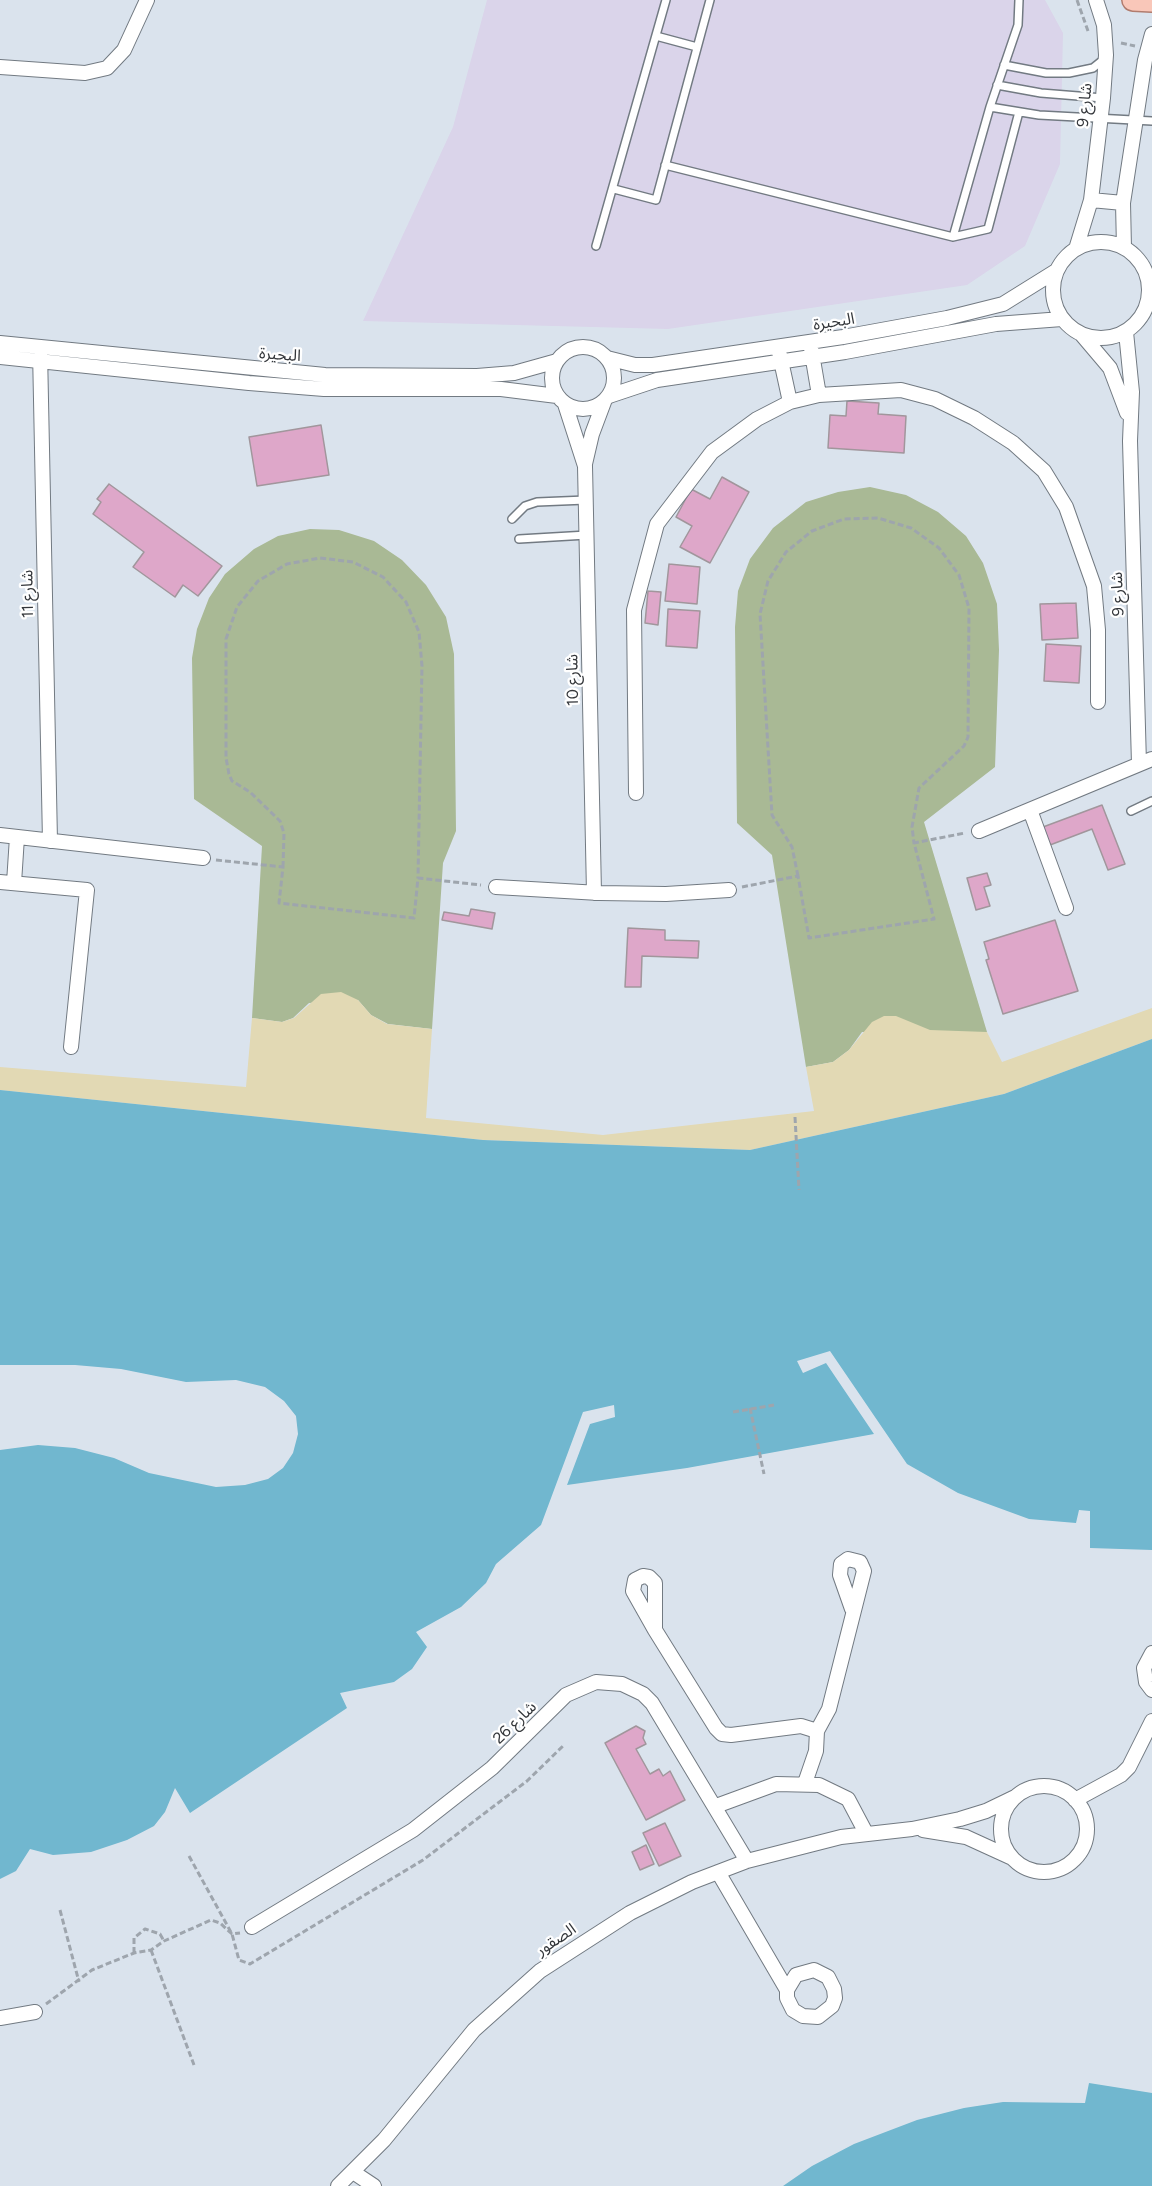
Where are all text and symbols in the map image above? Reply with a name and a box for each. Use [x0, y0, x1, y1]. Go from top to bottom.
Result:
street label: شارع 9 [1074, 82, 1096, 128]
street label: البحيرة [812, 309, 856, 335]
street label: البحيرة [258, 344, 302, 366]
street label: شارع 11 [18, 570, 38, 618]
street label: شارع 9 [1108, 572, 1128, 616]
street label: شارع 10 [563, 654, 583, 706]
street label: شارع 26 [489, 1698, 541, 1748]
street label: الصقور [532, 1920, 580, 1960]

